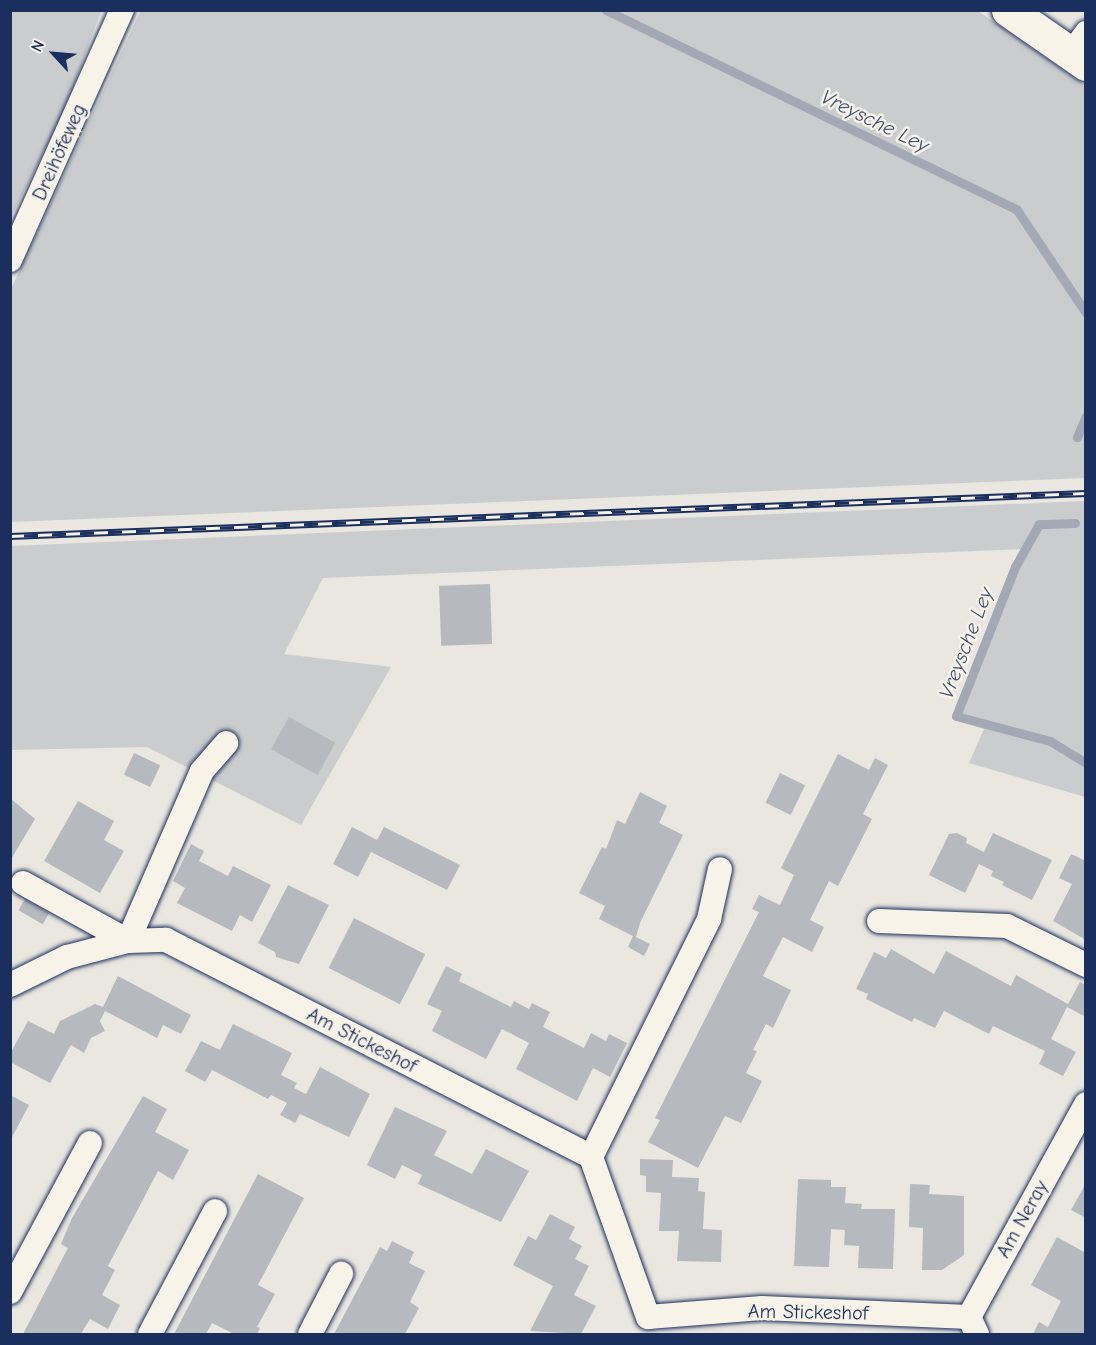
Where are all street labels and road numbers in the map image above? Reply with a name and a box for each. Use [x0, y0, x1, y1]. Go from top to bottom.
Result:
street label: Dreihöfeweg [27, 100, 91, 204]
street label: Am Stickeshof [303, 1002, 421, 1078]
street label: Am Neray [991, 1176, 1053, 1262]
street label: Am Stickeshof [748, 1299, 868, 1325]

